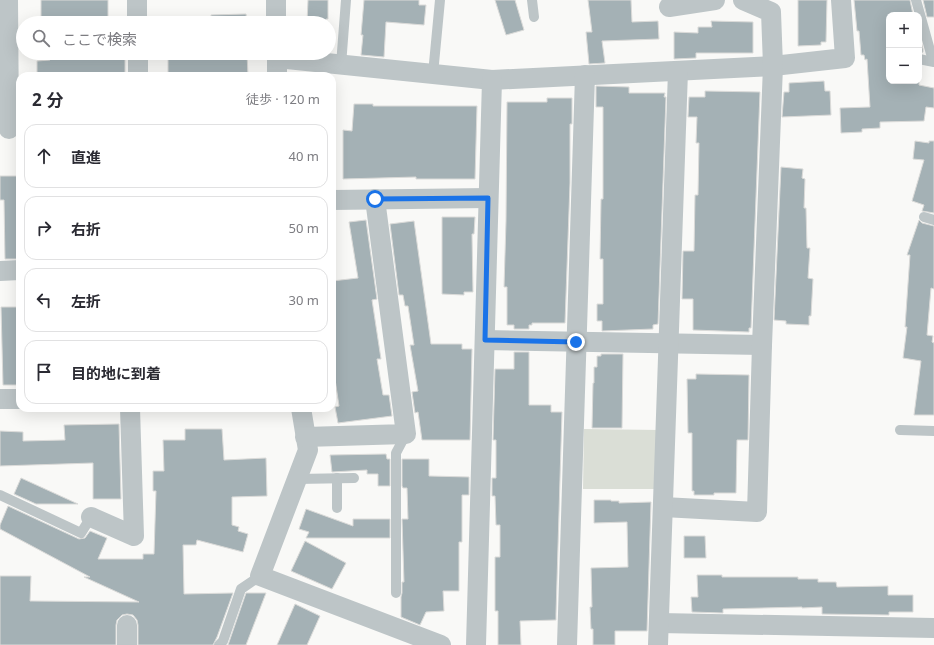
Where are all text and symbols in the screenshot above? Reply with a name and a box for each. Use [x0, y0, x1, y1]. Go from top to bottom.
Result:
map controls [886, 12, 922, 84]
button: + [886, 12, 922, 48]
search box [16, 16, 336, 60]
icon: search [30, 27, 52, 49]
text: ここで検索 [62, 29, 137, 49]
button: − [886, 48, 922, 84]
text: 2 分 [32, 88, 63, 111]
text: 徒歩 · 120 m [246, 90, 320, 108]
icon: ahead [33, 145, 55, 167]
text: 直進 [71, 147, 101, 167]
text: 40 m [289, 147, 319, 165]
route start [366, 190, 384, 208]
icon: right [33, 217, 55, 239]
text: 右折 [71, 219, 101, 239]
text: 50 m [289, 219, 319, 237]
icon: left [33, 289, 55, 311]
text: 左折 [71, 291, 101, 311]
text: 30 m [289, 291, 319, 309]
route end [567, 333, 585, 351]
icon: arrive [33, 361, 55, 383]
text: 目的地に到着 [71, 363, 161, 383]

